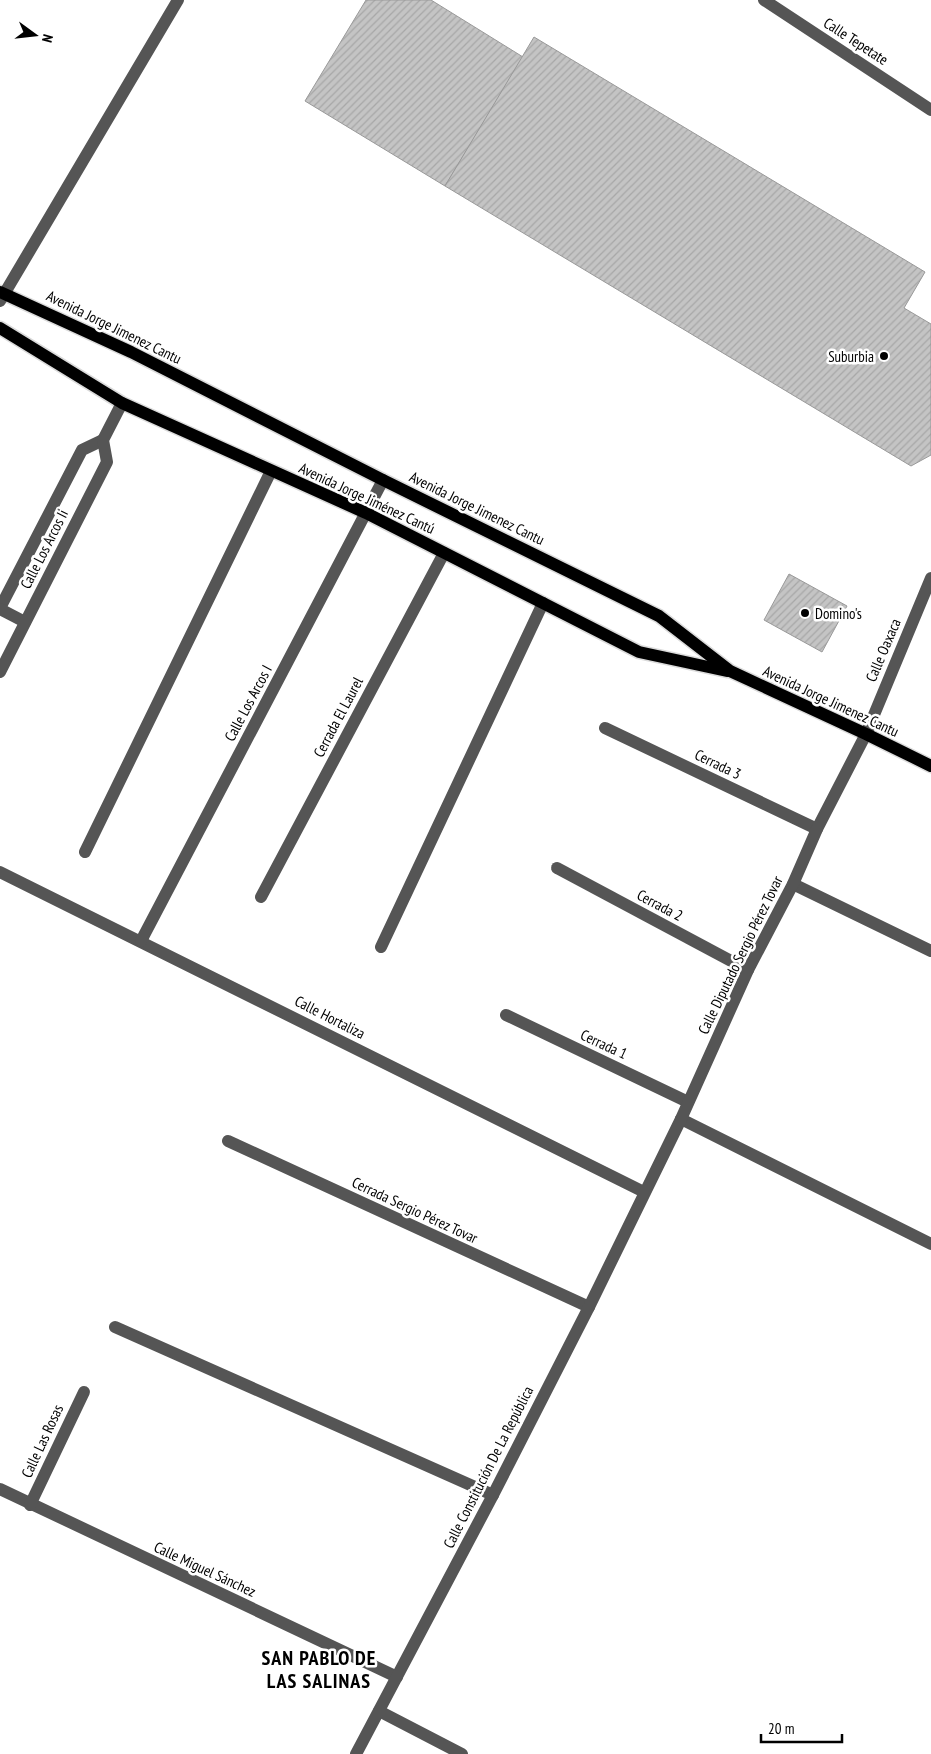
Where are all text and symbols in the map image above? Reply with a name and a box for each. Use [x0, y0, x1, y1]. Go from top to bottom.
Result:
north arrow [10, 10, 60, 60]
street label: Calle Tepetate [820, 13, 892, 69]
text: N [38, 32, 57, 44]
street label: Avenida Jorge Jimenez Cantu [43, 286, 185, 368]
place label: Suburbia [828, 347, 874, 366]
marker: Suburbia [878, 350, 890, 362]
street label: Avenida Jorge Jiménez Cantú [296, 458, 438, 538]
street label: Avenida Jorge Jimenez Cantu [406, 467, 548, 549]
street label: Calle Los Arcos Ii [16, 506, 72, 592]
place label: Domino's [815, 604, 862, 623]
marker: Domino's [799, 607, 811, 619]
street label: Calle Oaxaca [861, 616, 905, 684]
street label: Avenida Jorge Jimenez Cantu [760, 661, 902, 741]
street label: Calle Los Arcos I [220, 662, 276, 744]
street label: Cerrada El Laurel [309, 673, 367, 760]
street label: Cerrada 3 [692, 745, 744, 783]
street label: Calle Diputado Sergio Pérez Tovar [693, 872, 787, 1037]
street label: Cerrada 2 [634, 885, 686, 925]
street label: Calle Hortaliza [292, 991, 368, 1043]
street label: Cerrada 1 [578, 1025, 630, 1063]
street label: Cerrada Sergio Pérez Tovar [349, 1173, 482, 1248]
street label: Calle Constitución De La República [439, 1383, 537, 1551]
street label: Calle Las Rosas [17, 1401, 67, 1481]
street label: Calle Miguel Sánchez [151, 1537, 259, 1601]
district label: SAN PABLO DE LAS SALINAS [262, 1645, 376, 1694]
scale bar [761, 1712, 842, 1744]
text: 20 m [768, 1719, 794, 1738]

